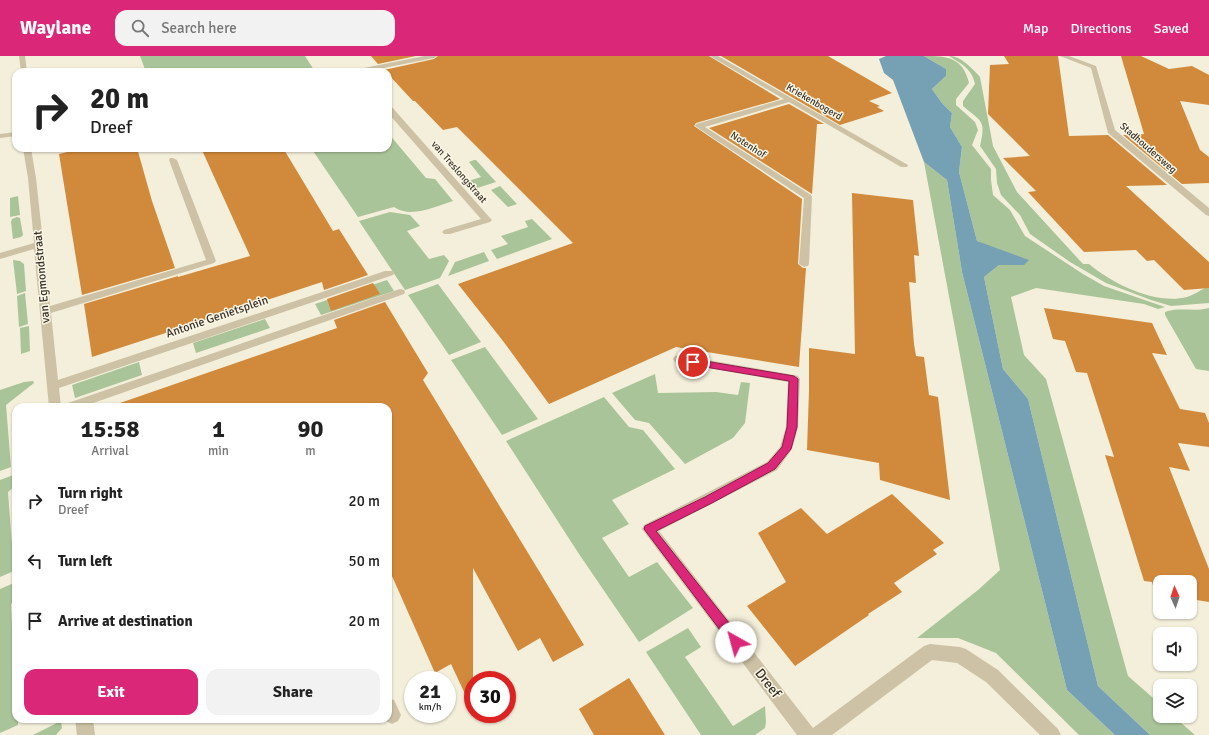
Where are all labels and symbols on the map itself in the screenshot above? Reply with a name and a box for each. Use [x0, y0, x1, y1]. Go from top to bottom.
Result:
street label: Kriekenbogerd [784, 81, 844, 123]
street label: Stadhoudersweg [1117, 120, 1179, 176]
street label: Notenhof [728, 129, 768, 161]
street label: van Treslongstraat [429, 138, 490, 206]
street label: van Egmondstraat [31, 230, 53, 324]
street label: Antonie Genietsplein [164, 292, 270, 342]
pin [676, 345, 710, 379]
north arrow [1153, 575, 1197, 619]
position arrow [715, 621, 757, 663]
street label: Dreef [751, 665, 786, 702]
speed limit sign: 30 [464, 671, 516, 723]

